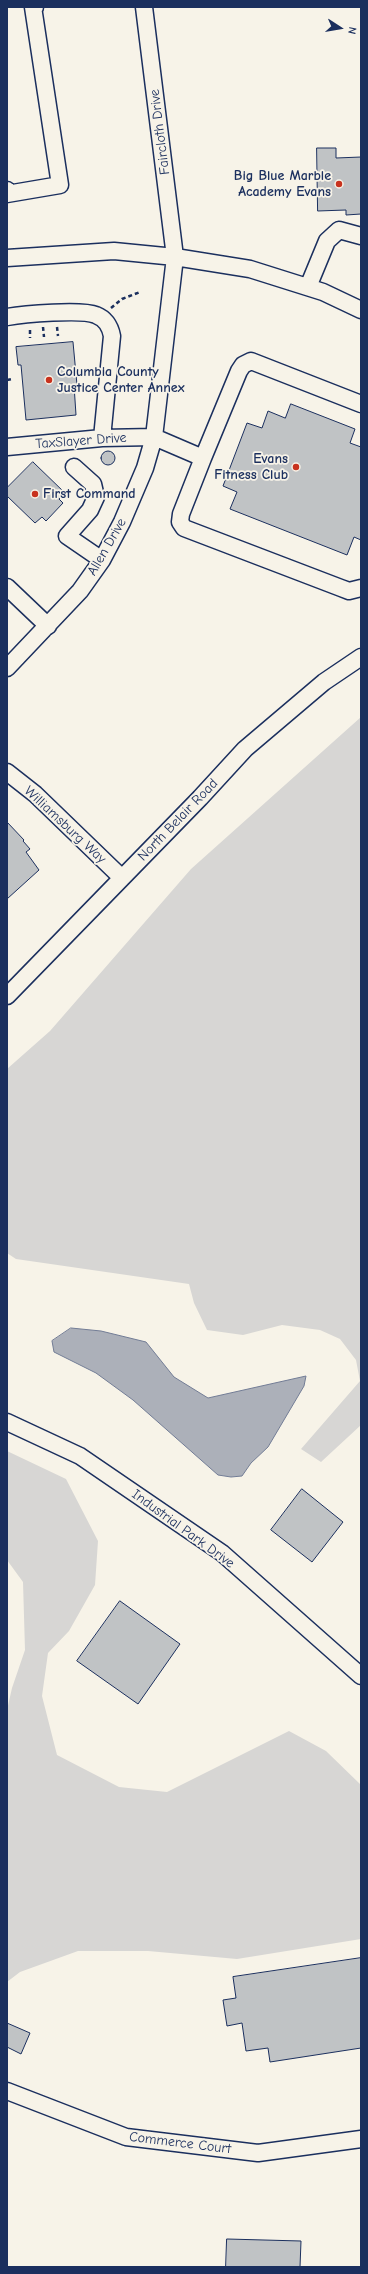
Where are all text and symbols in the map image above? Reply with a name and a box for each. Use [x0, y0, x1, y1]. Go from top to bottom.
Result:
north arrow [320, 8, 360, 48]
text: N [345, 26, 359, 35]
street label: Faircloth Drive [146, 88, 174, 176]
place label: Big Blue Marble Academy Evans [234, 168, 331, 200]
marker: Big Blue Marble Academy Evans [334, 179, 344, 189]
place label: Columbia County Justice Center Annex [57, 364, 185, 396]
marker: Columbia County Justice Center Annex [44, 375, 54, 385]
street label: TaxSlayer Drive [35, 429, 127, 453]
place label: Evans Fitness Club [214, 451, 288, 484]
marker: Evans Fitness Club [291, 462, 301, 472]
place label: First Command [43, 486, 136, 502]
marker: First Command [30, 489, 40, 499]
street label: Allen Drive [84, 515, 130, 579]
street label: North Belair Road [134, 775, 222, 865]
street label: Williamsburg Way [21, 783, 109, 867]
street label: Industrial Park Drive [128, 1486, 238, 1572]
street label: Commerce Court [128, 2128, 232, 2158]

